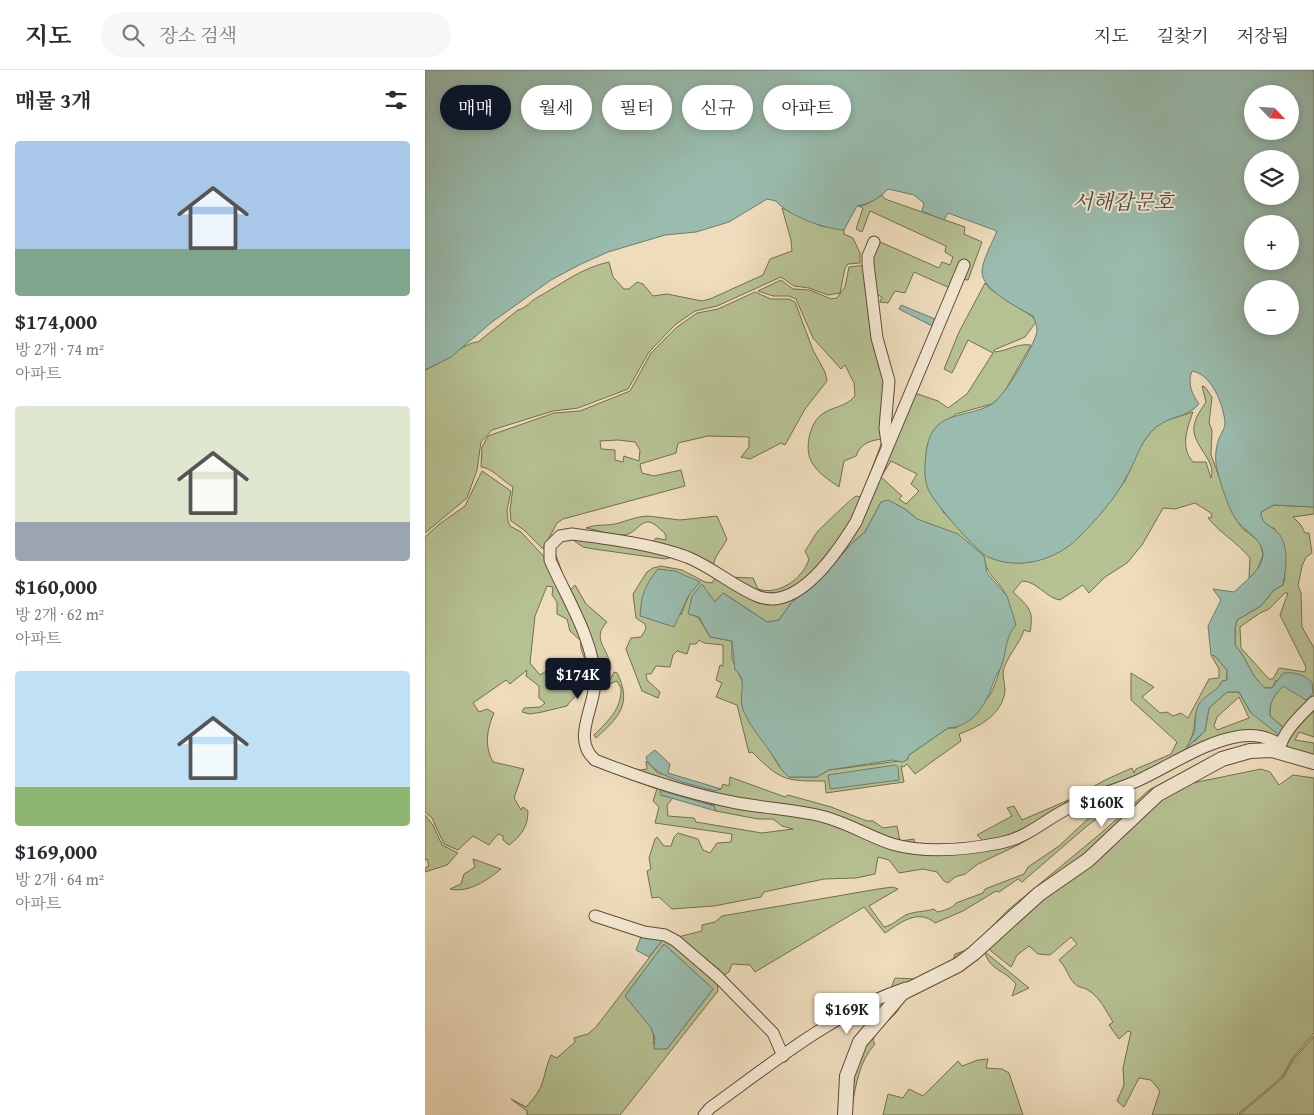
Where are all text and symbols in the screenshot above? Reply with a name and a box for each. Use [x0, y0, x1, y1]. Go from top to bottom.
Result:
search box [101, 12, 451, 57]
text: 지도 [25, 18, 71, 53]
icon: search [119, 21, 147, 49]
text: 장소 검색 [159, 21, 237, 49]
text: 지도 [1094, 22, 1129, 49]
text: 길찾기 [1157, 22, 1209, 49]
text: 저장됨 [1237, 22, 1289, 49]
text: 매물 3개 [15, 85, 91, 116]
chip: 매매 [440, 85, 511, 130]
chip: 월세 [521, 85, 592, 130]
chip: 필터 [602, 85, 672, 130]
chip: 신규 [682, 85, 753, 130]
chip: 아파트 [763, 85, 851, 130]
north arrow [1244, 85, 1299, 140]
map controls [1244, 85, 1299, 335]
icon: filters [382, 86, 410, 114]
button: layers [1244, 150, 1299, 205]
icon: home [168, 173, 258, 263]
water label: 서해갑문호 [1072, 186, 1175, 217]
button: + [1244, 215, 1299, 270]
button: − [1244, 280, 1299, 335]
text: $174,000 [15, 306, 97, 337]
text: 방 2개 · 74 m² [15, 337, 104, 361]
text: 아파트 [15, 361, 61, 385]
icon: home [168, 438, 258, 528]
text: $160,000 [15, 571, 97, 602]
text: 방 2개 · 62 m² [15, 602, 104, 626]
text: 아파트 [15, 626, 61, 650]
pin: $174K [543, 658, 613, 700]
text: $174K [556, 662, 600, 686]
icon: home [168, 703, 258, 793]
pin: $160K [1067, 786, 1137, 828]
text: $160K [1080, 790, 1124, 814]
text: $169,000 [15, 836, 97, 867]
text: 방 2개 · 64 m² [15, 867, 104, 891]
text: 아파트 [15, 891, 61, 915]
pin: $169K [812, 992, 882, 1035]
text: $169K [825, 997, 869, 1021]

